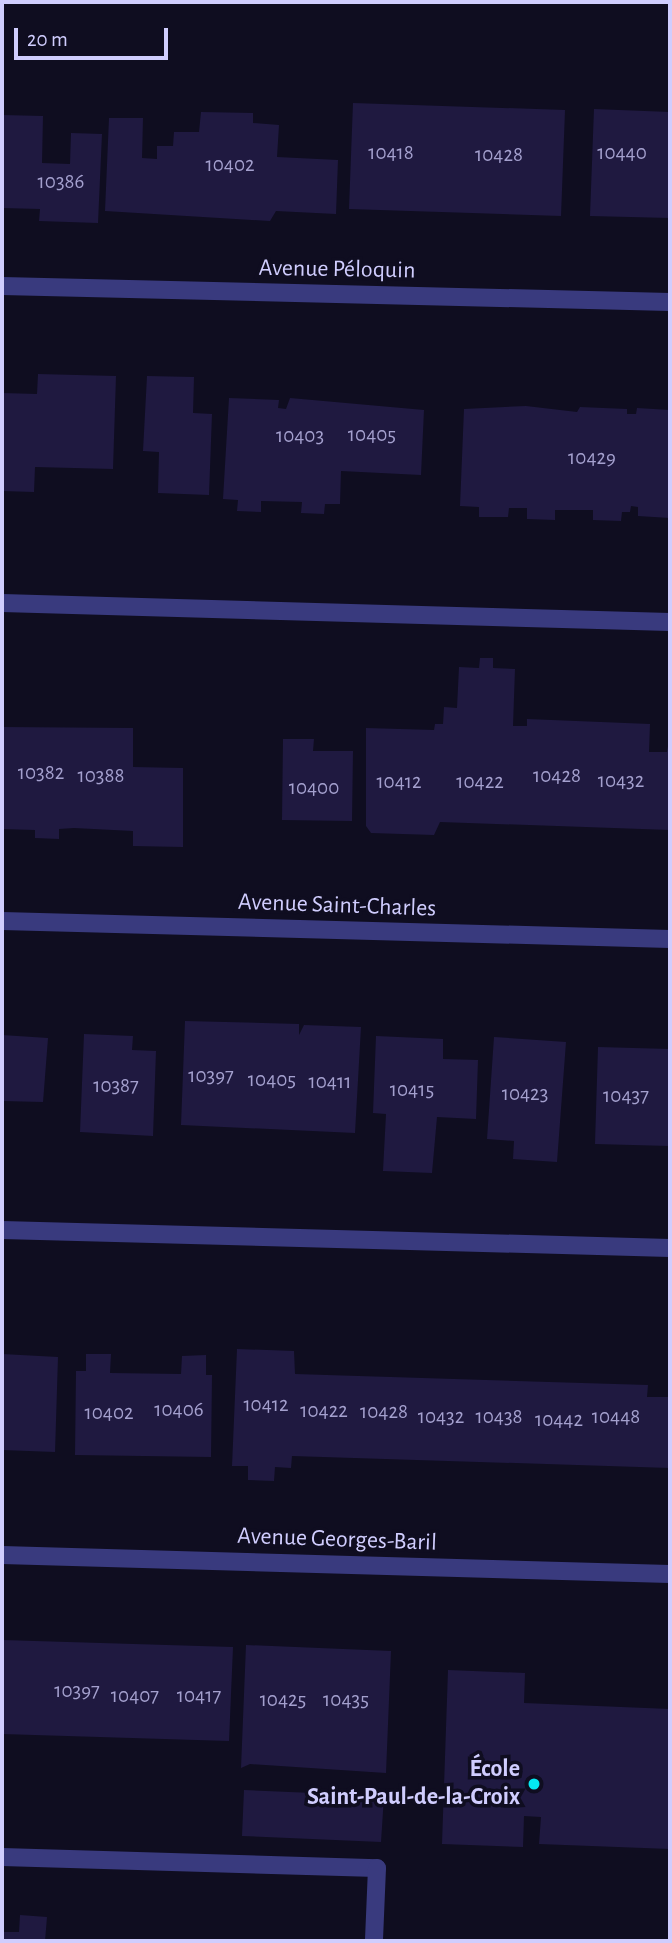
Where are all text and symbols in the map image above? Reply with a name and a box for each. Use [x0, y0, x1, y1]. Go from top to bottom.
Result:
scale bar [18, 14, 172, 58]
text: 20 m [27, 29, 68, 50]
house number: 10418 [368, 140, 414, 166]
house number: 10440 [597, 140, 647, 166]
house number: 10428 [475, 142, 523, 168]
house number: 10402 [205, 152, 255, 178]
house number: 10386 [38, 169, 84, 195]
street label: Avenue Péloquin [258, 254, 416, 286]
house number: 10405 [348, 422, 396, 448]
house number: 10403 [276, 423, 324, 449]
house number: 10429 [568, 445, 616, 471]
house number: 10382 [18, 760, 64, 786]
house number: 10388 [78, 763, 124, 789]
house number: 10428 [533, 763, 581, 789]
house number: 10432 [598, 768, 644, 794]
house number: 10412 [376, 769, 422, 795]
house number: 10422 [456, 769, 504, 795]
house number: 10400 [289, 775, 339, 801]
street label: Avenue Saint-Charles [237, 888, 437, 924]
house number: 10397 [188, 1063, 234, 1089]
house number: 10405 [248, 1067, 296, 1093]
house number: 10411 [309, 1069, 351, 1095]
house number: 10387 [93, 1073, 139, 1099]
house number: 10415 [390, 1077, 434, 1103]
house number: 10423 [502, 1081, 548, 1107]
house number: 10437 [603, 1083, 649, 1109]
house number: 10412 [243, 1392, 289, 1418]
house number: 10406 [154, 1397, 204, 1423]
house number: 10422 [300, 1398, 348, 1424]
house number: 10428 [360, 1399, 408, 1425]
house number: 10402 [84, 1400, 134, 1426]
house number: 10432 [418, 1404, 464, 1430]
house number: 10438 [475, 1404, 523, 1430]
house number: 10448 [592, 1404, 640, 1430]
house number: 10442 [535, 1407, 583, 1433]
street label: Avenue Georges-Baril [237, 1522, 437, 1558]
house number: 10397 [54, 1678, 100, 1704]
house number: 10407 [111, 1683, 159, 1709]
house number: 10417 [177, 1683, 221, 1709]
house number: 10425 [260, 1687, 306, 1713]
house number: 10435 [323, 1687, 369, 1713]
place label: École Saint-Paul-de-la-Croix [307, 1756, 520, 1812]
marker: École Saint-Paul-de-la-Croix [526, 1776, 542, 1792]

